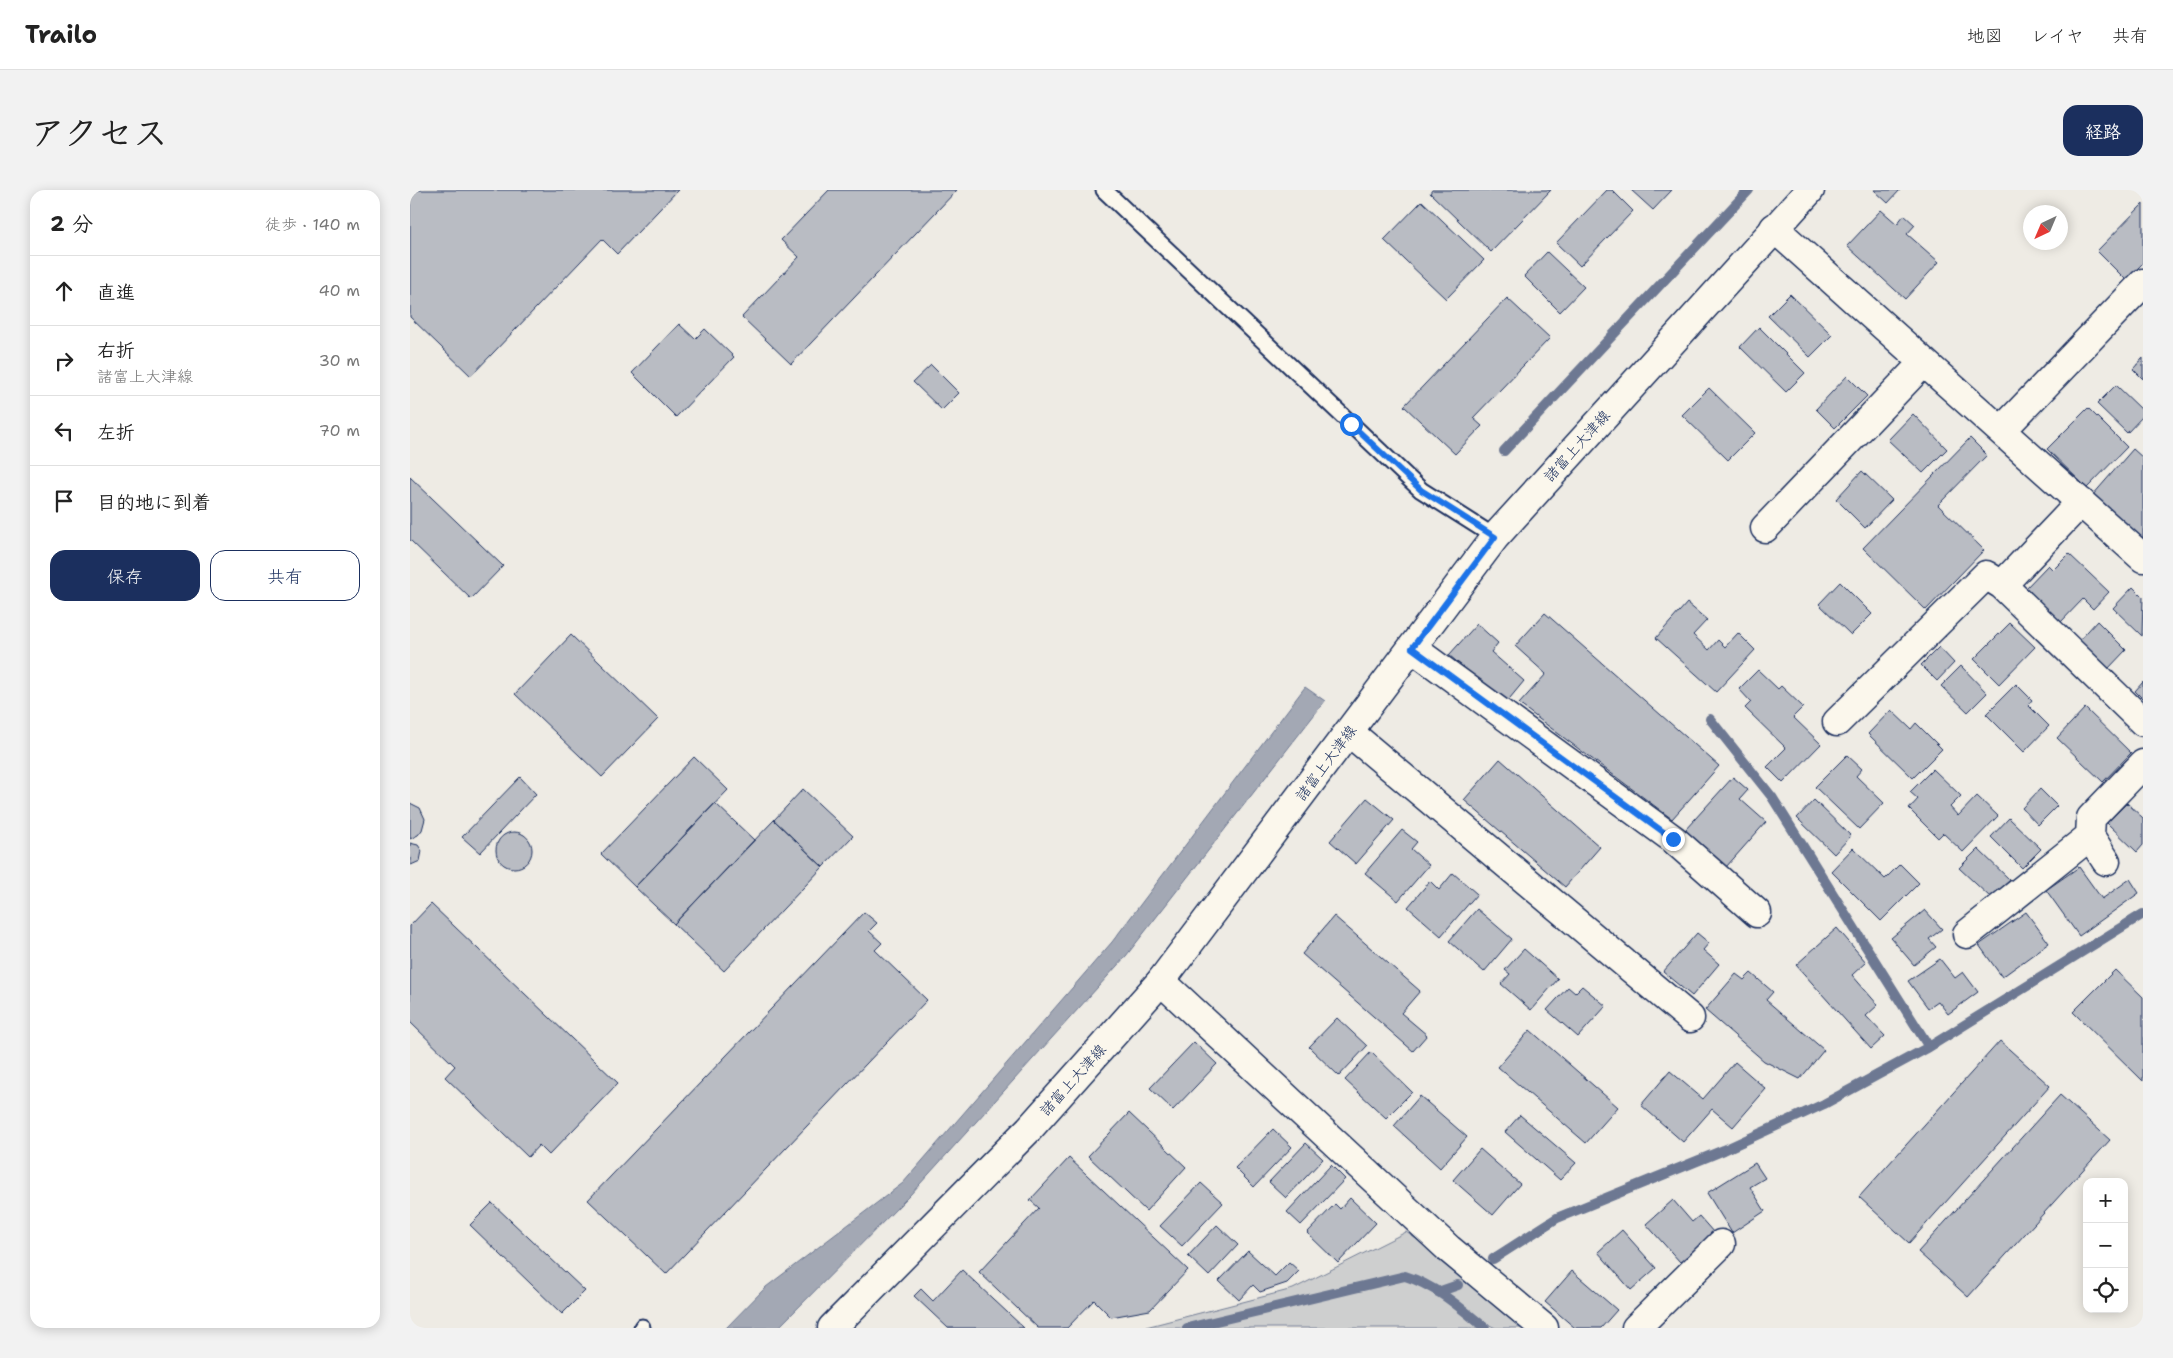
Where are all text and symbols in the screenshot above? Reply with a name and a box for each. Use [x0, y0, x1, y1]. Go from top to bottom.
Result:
text: Trailo [25, 19, 97, 51]
text: 地図 [1967, 24, 2003, 48]
text: レイヤ [2031, 24, 2084, 48]
text: 共有 [2112, 24, 2148, 48]
button: 経路 [2063, 105, 2143, 156]
text: アクセス [30, 109, 168, 156]
north arrow [2023, 205, 2068, 250]
text: 2 分 [50, 210, 93, 238]
text: 徒歩 · 140 m [265, 214, 360, 235]
icon: ahead [50, 277, 78, 305]
text: 直進 [97, 280, 135, 305]
text: 40 m [318, 280, 360, 301]
text: 右折 [97, 338, 135, 363]
icon: right [50, 347, 78, 375]
text: 30 m [319, 350, 360, 371]
text: 諸富上大津線 [97, 366, 193, 387]
street label: 諸富上大津線 [1539, 406, 1615, 486]
route start [1340, 413, 1363, 436]
icon: left [50, 417, 78, 445]
text: 左折 [97, 420, 135, 445]
text: 70 m [319, 420, 360, 441]
icon: arrive [50, 487, 78, 515]
text: 目的地に到着 [97, 490, 211, 515]
button: 保存 [50, 550, 200, 601]
button: 共有 [210, 550, 360, 601]
street label: 諸富上大津線 [1291, 721, 1361, 805]
route end [1662, 828, 1685, 851]
street label: 諸富上大津線 [1035, 1040, 1111, 1120]
map controls [2083, 1178, 2128, 1313]
button: + [2083, 1178, 2128, 1223]
button: − [2083, 1223, 2128, 1268]
button: locate [2083, 1268, 2128, 1313]

